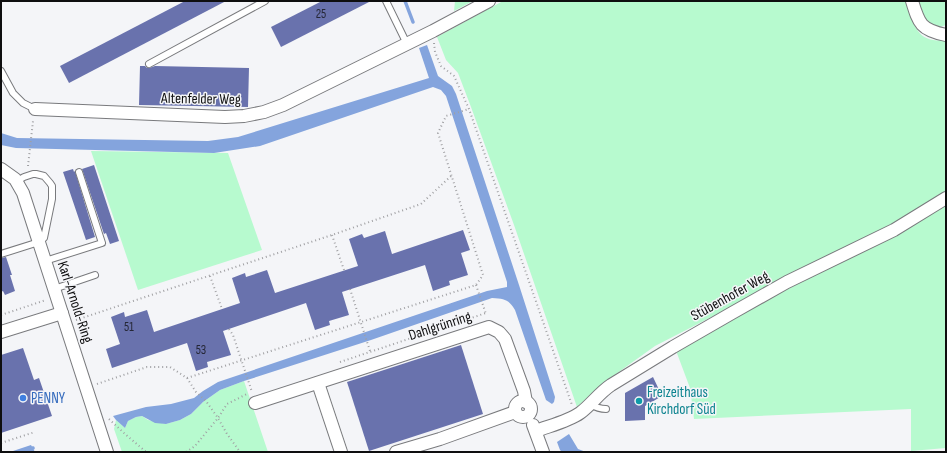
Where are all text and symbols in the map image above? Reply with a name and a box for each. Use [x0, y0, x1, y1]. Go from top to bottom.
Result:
house number: 25 [316, 6, 326, 22]
street label: Altenfelder Weg [160, 89, 241, 109]
street label: Karl-Arnold-Ring [53, 259, 97, 345]
street label: Stübenhofer Weg [687, 267, 773, 325]
street label: Dahlgrünring [406, 307, 474, 345]
house number: 51 [124, 319, 134, 335]
house number: 53 [196, 342, 206, 358]
place label: Freizeithaus Kirchdorf Süd [647, 383, 716, 419]
place label: PENNY [31, 389, 66, 408]
marker: PENNY [18, 393, 28, 403]
marker: Freizeithaus Kirchdorf Süd [634, 396, 644, 406]

